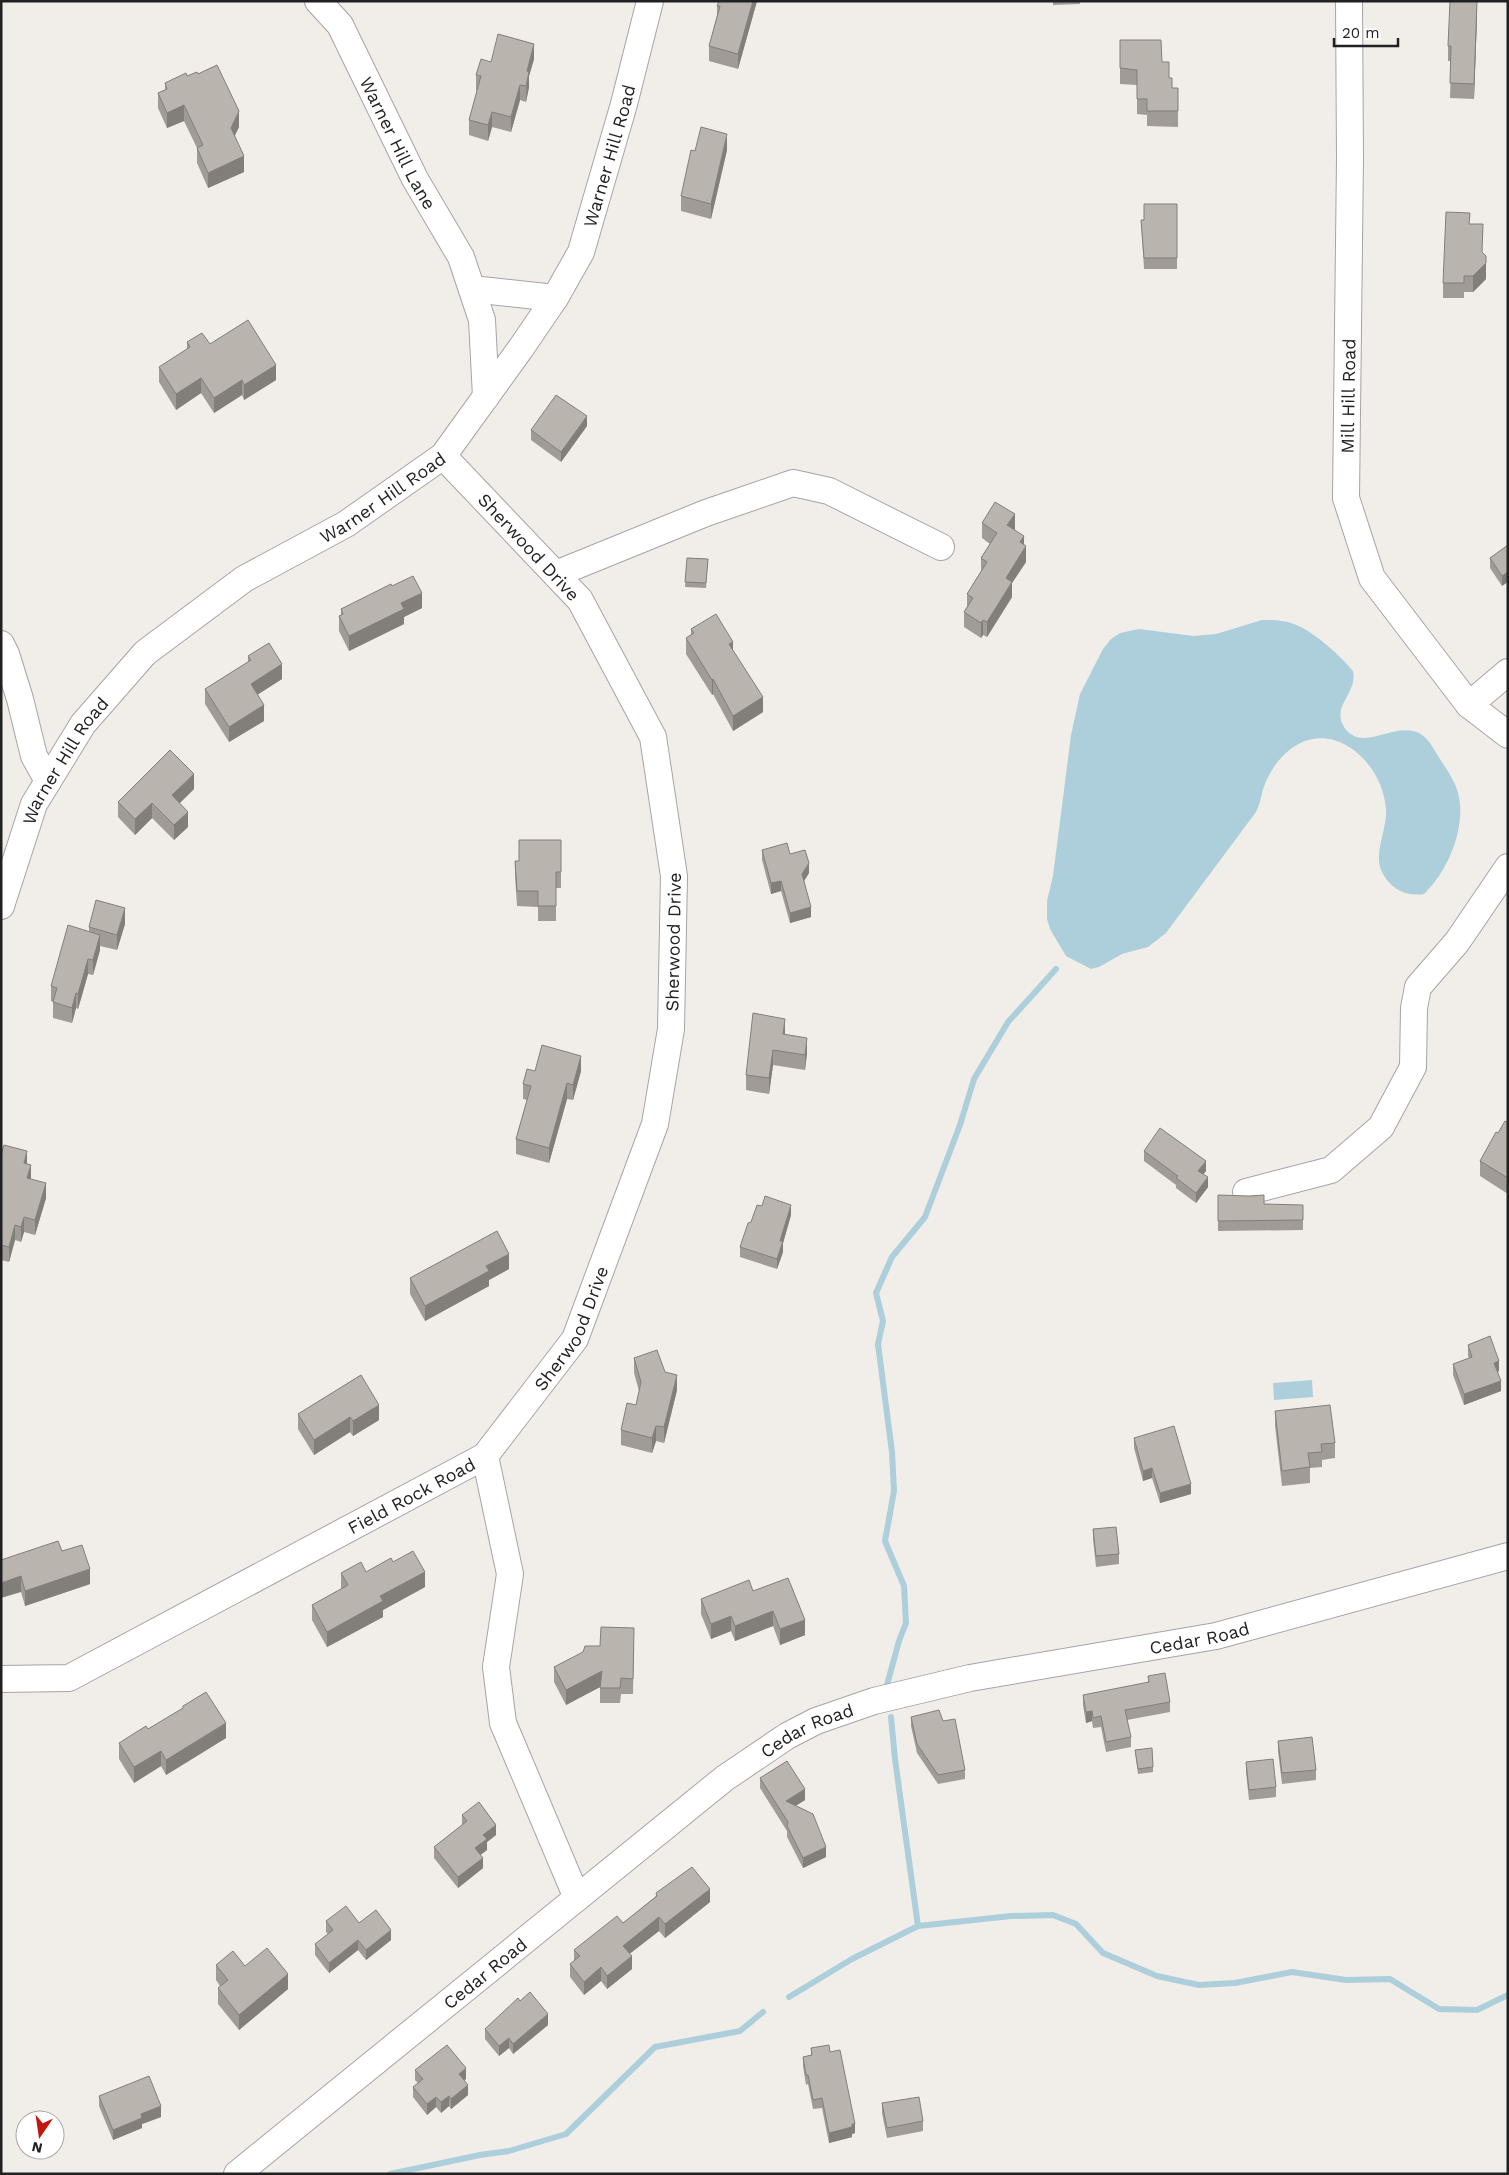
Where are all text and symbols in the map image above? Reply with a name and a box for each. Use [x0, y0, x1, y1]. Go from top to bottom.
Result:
scale bar [1334, 15, 1398, 47]
text: 20 m [1342, 24, 1380, 42]
street label: Warner Hill Lane [356, 73, 441, 213]
street label: Warner Hill Road [578, 82, 639, 229]
street label: Mill Hill Road [1336, 338, 1360, 454]
street label: Warner Hill Road [316, 447, 449, 547]
street label: Sherwood Drive [474, 489, 584, 605]
street label: Warner Hill Road [18, 693, 112, 827]
street label: Sherwood Drive [661, 872, 685, 1012]
street label: Sherwood Drive [529, 1263, 612, 1394]
street label: Field Rock Road [344, 1453, 479, 1538]
street label: Cedar Road [1148, 1617, 1252, 1658]
street label: Cedar Road [756, 1698, 856, 1762]
street label: Cedar Road [439, 1933, 531, 2013]
north arrow [15, 2110, 65, 2160]
text: N [30, 2139, 44, 2157]

